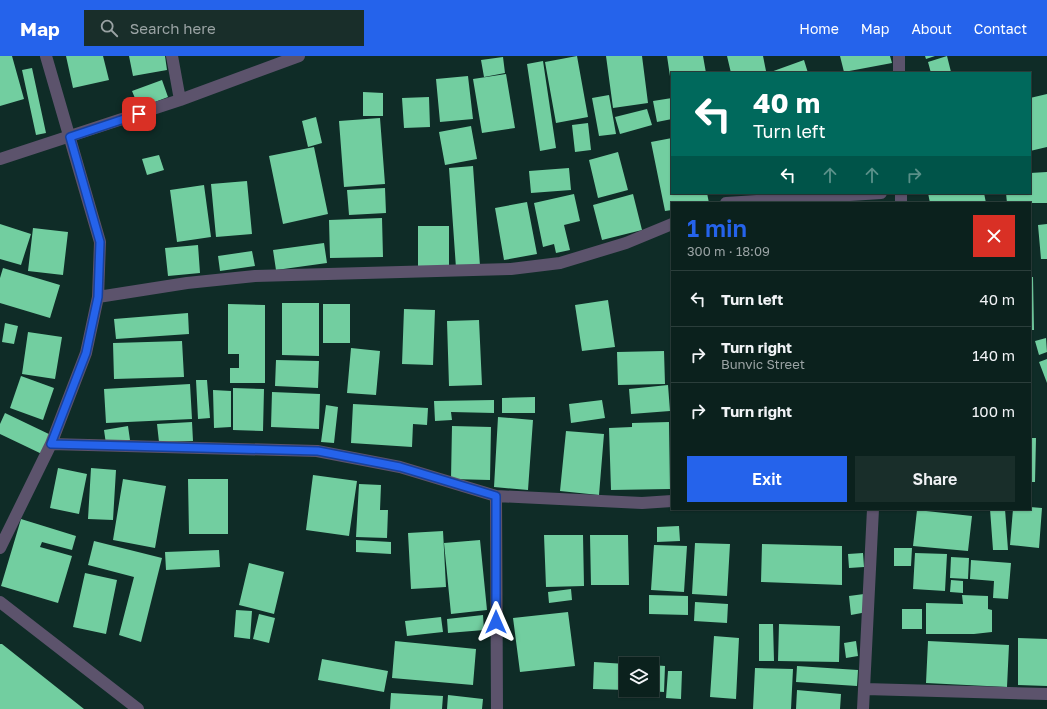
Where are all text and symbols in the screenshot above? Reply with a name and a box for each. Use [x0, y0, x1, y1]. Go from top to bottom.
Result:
search box [84, 10, 364, 46]
text: Map [20, 17, 60, 40]
icon: search [98, 17, 120, 39]
text: Search here [130, 19, 216, 37]
text: Home [799, 20, 839, 37]
text: Map [861, 20, 889, 37]
text: About [911, 20, 952, 37]
text: Contact [974, 20, 1027, 37]
text: 40 m [753, 86, 820, 119]
icon: left [687, 88, 739, 140]
pin [122, 97, 156, 131]
icon: arrive [128, 103, 150, 125]
text: Turn left [753, 120, 826, 142]
icon: left [777, 164, 799, 186]
icon: ahead [819, 164, 841, 186]
icon: ahead [861, 164, 883, 186]
icon: right [903, 164, 925, 186]
text: 1 min [687, 213, 747, 242]
button: close [973, 215, 1015, 257]
text: 300 m · 18:09 [687, 243, 770, 259]
icon: left [687, 288, 709, 310]
text: Turn left [721, 290, 783, 308]
text: 40 m [980, 290, 1015, 308]
text: Turn right [721, 338, 792, 356]
icon: right [687, 344, 709, 366]
text: 140 m [972, 346, 1015, 364]
text: Bunvic Street [721, 356, 805, 372]
icon: right [687, 400, 709, 422]
text: Turn right [721, 402, 792, 420]
text: 100 m [972, 402, 1015, 420]
button: Exit [687, 456, 847, 502]
button: Share [855, 456, 1015, 502]
position arrow [475, 601, 517, 643]
map controls [619, 657, 659, 697]
button: layers [619, 657, 659, 697]

